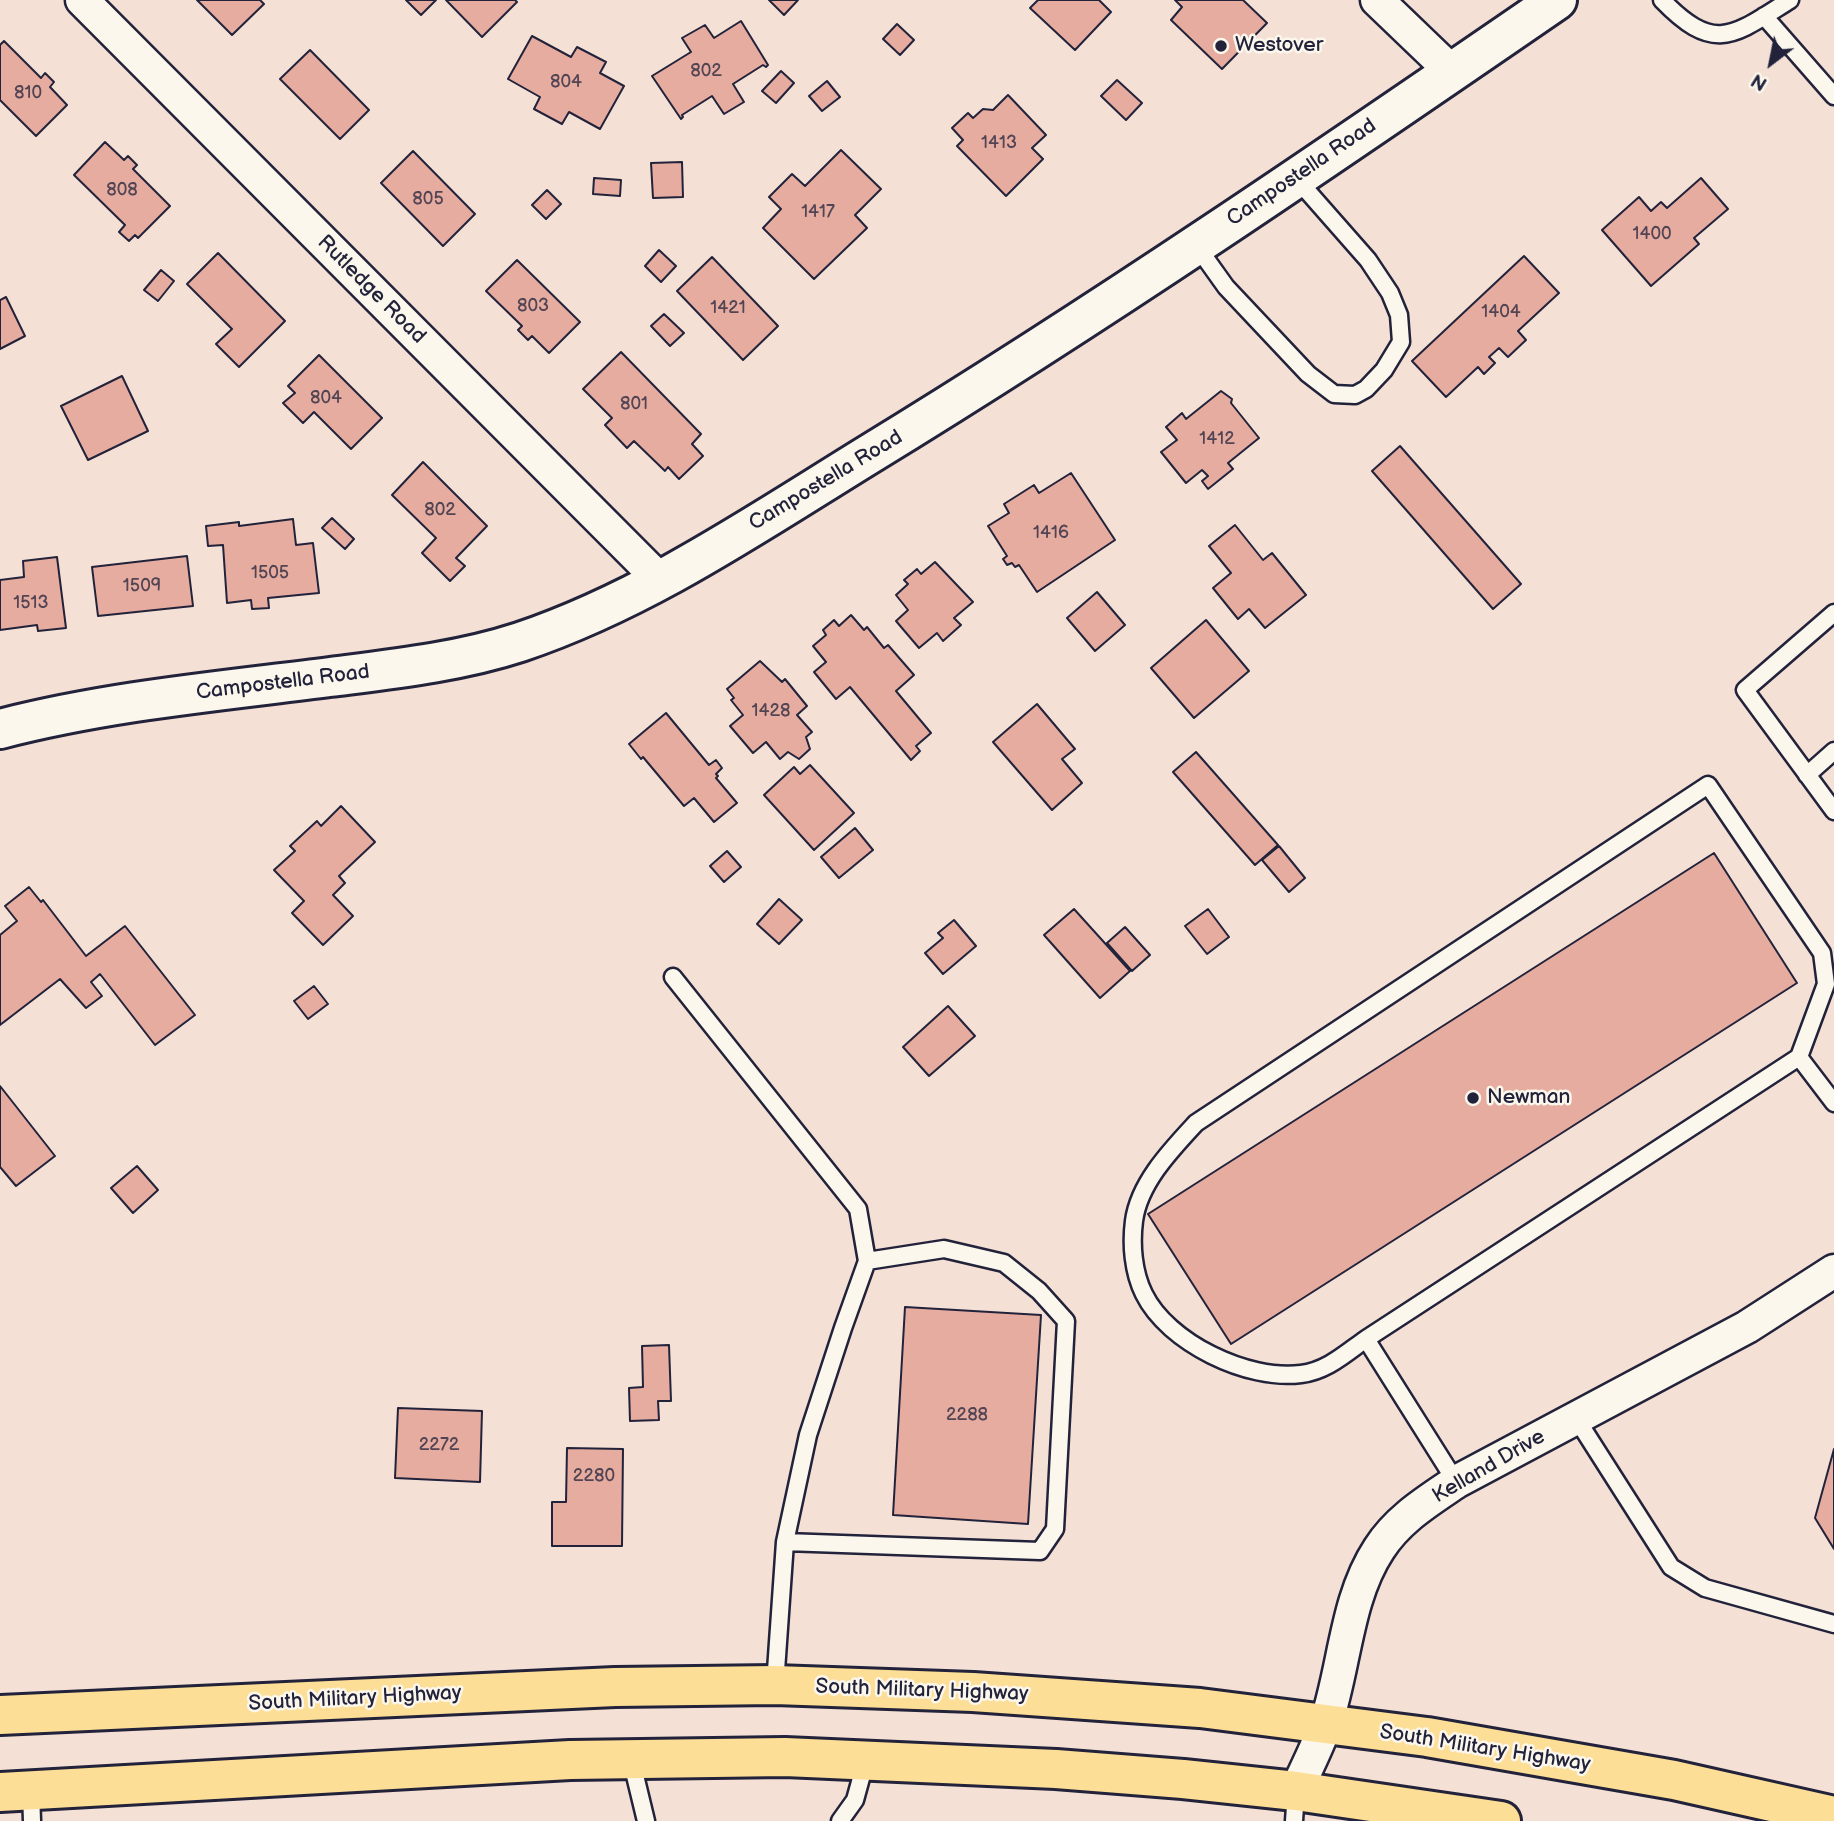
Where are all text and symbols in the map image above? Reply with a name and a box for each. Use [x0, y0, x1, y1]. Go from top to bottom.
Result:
north arrow [1736, 28, 1806, 98]
place label: Westover [1235, 33, 1323, 59]
marker: Westover [1213, 38, 1229, 54]
house number: 802 [690, 60, 722, 82]
text: N [1747, 68, 1772, 95]
house number: 804 [550, 71, 582, 93]
house number: 810 [14, 82, 42, 104]
street label: Campostella Road [1223, 114, 1381, 232]
house number: 1413 [981, 132, 1017, 154]
house number: 808 [106, 179, 138, 201]
house number: 805 [412, 188, 444, 210]
house number: 1417 [801, 201, 835, 223]
house number: 1400 [1632, 223, 1672, 245]
street label: Rutledge Road [311, 230, 431, 350]
house number: 803 [517, 295, 549, 317]
house number: 1421 [710, 297, 746, 319]
house number: 1404 [1481, 301, 1521, 323]
house number: 804 [310, 387, 342, 409]
house number: 801 [620, 393, 648, 415]
street label: Campostella Road [745, 425, 907, 537]
house number: 1412 [1199, 428, 1235, 450]
house number: 802 [424, 499, 456, 521]
house number: 1416 [1033, 522, 1069, 544]
house number: 1505 [251, 562, 289, 584]
house number: 1509 [123, 575, 161, 597]
house number: 1513 [13, 592, 49, 614]
street label: Campostella Road [195, 660, 371, 706]
house number: 1428 [751, 700, 791, 722]
place label: Newman [1487, 1085, 1570, 1111]
marker: Newman [1465, 1090, 1481, 1106]
house number: 2288 [946, 1404, 988, 1426]
street label: Kelland Drive [1428, 1425, 1550, 1509]
house number: 2272 [419, 1434, 459, 1456]
house number: 2280 [573, 1465, 615, 1487]
street label: South Military Highway [815, 1675, 1029, 1707]
street label: South Military Highway [248, 1681, 462, 1717]
street label: South Military Highway [1378, 1720, 1592, 1778]

